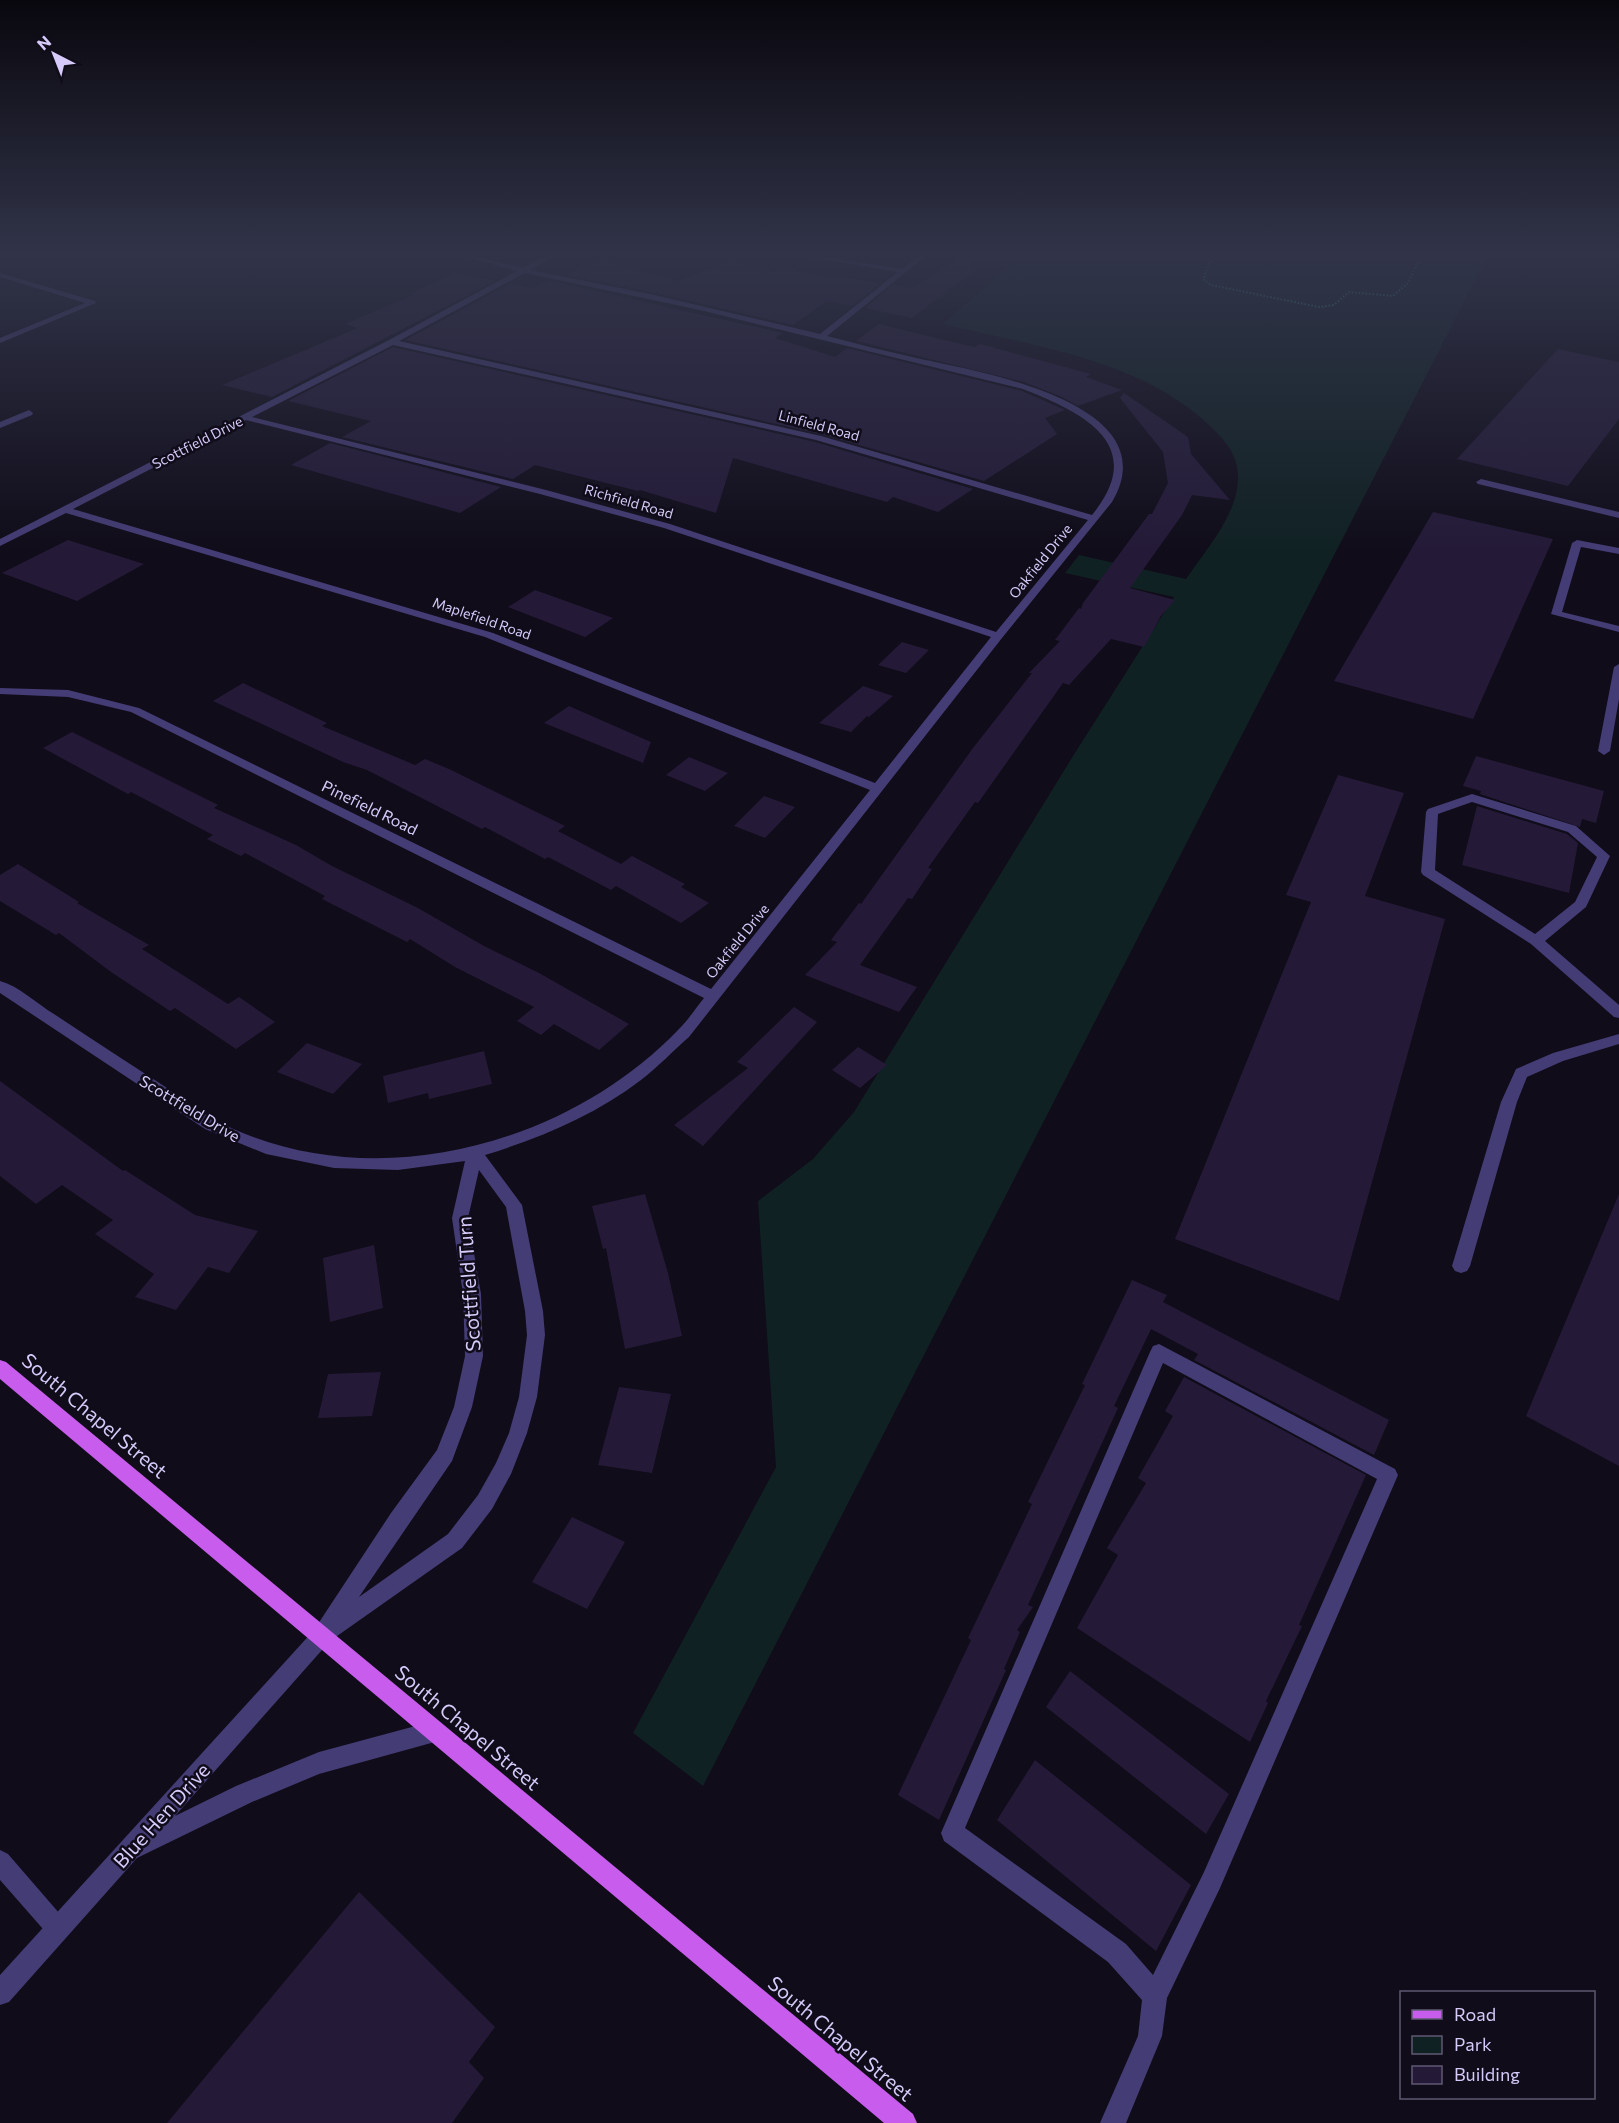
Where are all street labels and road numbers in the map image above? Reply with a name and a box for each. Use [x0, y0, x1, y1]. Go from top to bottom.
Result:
street label: Linfield Road [777, 406, 861, 444]
street label: Scottfield Drive [149, 412, 245, 472]
street label: Richfield Road [583, 480, 675, 522]
street label: Oakfield Drive [1005, 520, 1075, 602]
street label: Maplefield Road [430, 593, 534, 643]
street label: Pinefield Road [319, 776, 421, 838]
street label: Oakfield Drive [702, 900, 772, 982]
street label: Scottfield Drive [136, 1071, 244, 1145]
street label: Scottfield Turn [451, 1216, 485, 1352]
street label: South Chapel Street [18, 1347, 172, 1483]
street label: South Chapel Street [391, 1659, 545, 1795]
street label: Blue Hen Drive [108, 1758, 214, 1872]
street label: South Chapel Street [764, 1970, 918, 2106]

